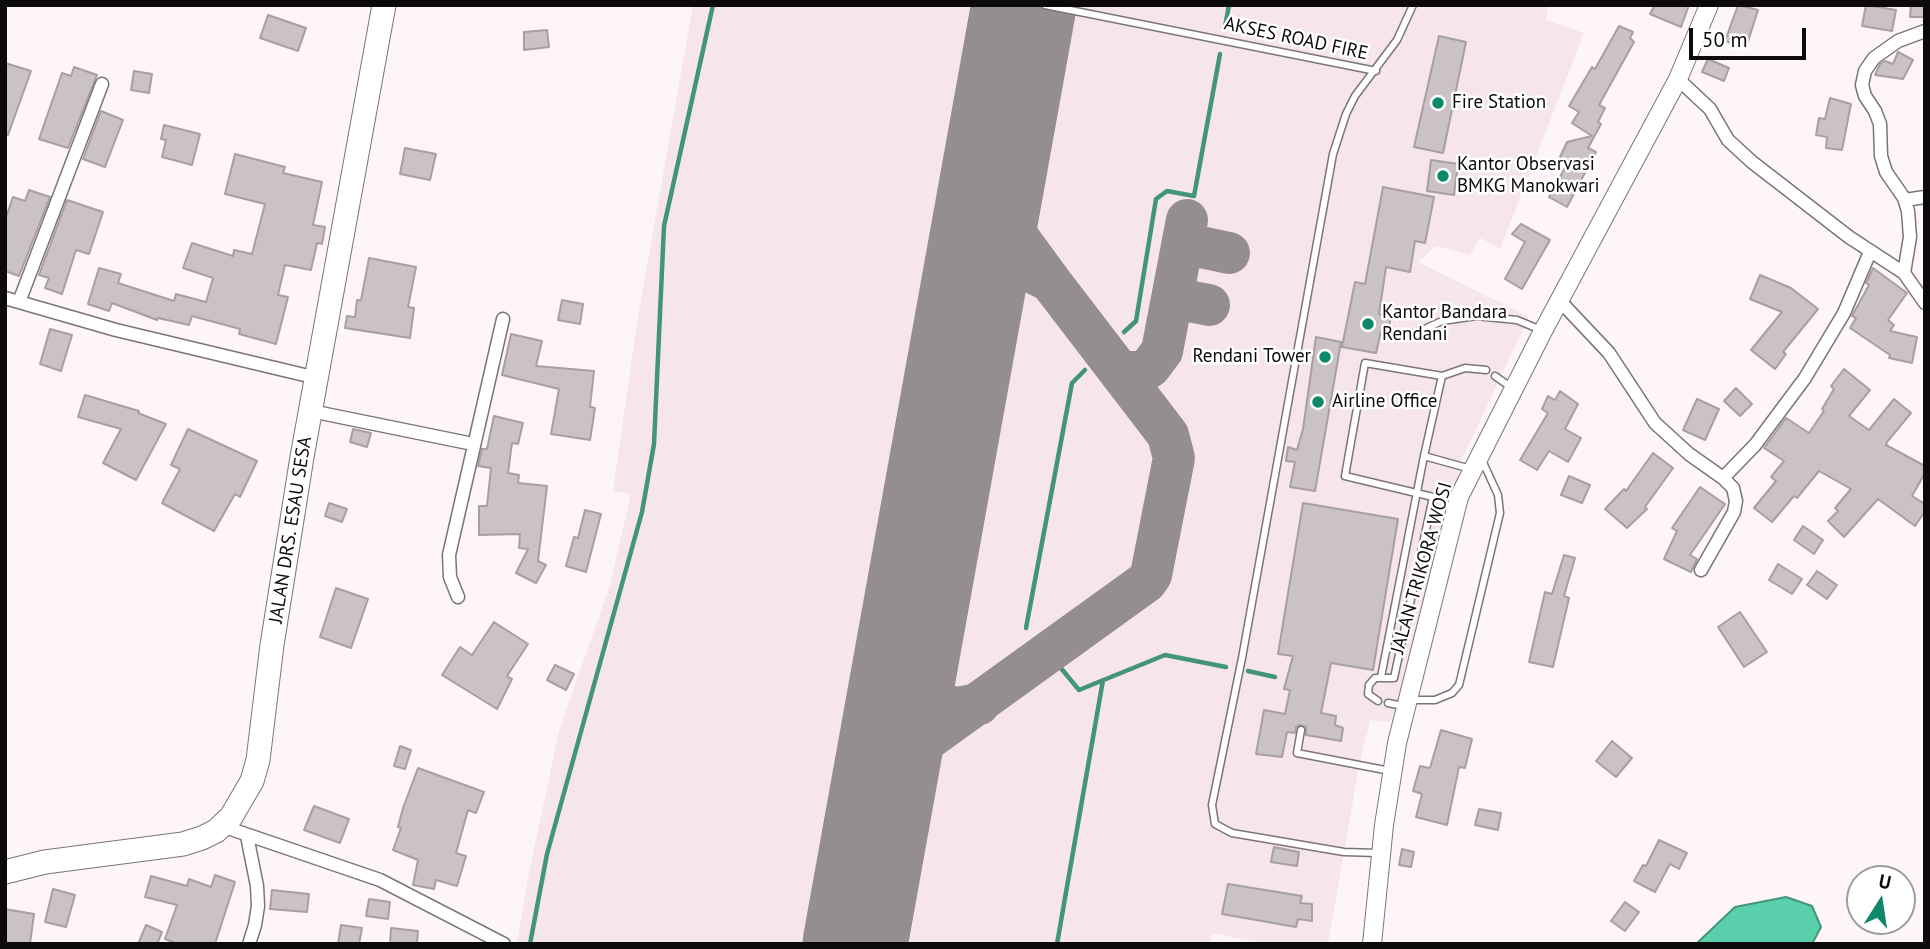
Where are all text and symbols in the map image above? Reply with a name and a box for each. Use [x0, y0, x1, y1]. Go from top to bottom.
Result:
street label: AKSES ROAD FIRE [1222, 13, 1370, 65]
scale bar [1692, 14, 1809, 58]
text: 50 m [1702, 26, 1748, 53]
place label: Fire Station [1452, 92, 1546, 114]
marker: Fire Station [1430, 95, 1446, 111]
place label: Kantor Observasi BMKG Manokwari [1457, 154, 1600, 198]
marker: Kantor Observasi BMKG Manokwari [1435, 168, 1451, 184]
place label: Kantor Bandara Rendani [1382, 302, 1507, 346]
marker: Kantor Bandara Rendani [1360, 316, 1376, 332]
place label: Rendani Tower [1192, 346, 1311, 368]
marker: Rendani Tower [1317, 349, 1333, 365]
place label: Airline Office [1332, 391, 1438, 413]
marker: Airline Office [1310, 394, 1326, 410]
street label: JALAN DRS. ESAU SESA [265, 435, 317, 625]
street label: JALAN TRIKORA WOSI [1387, 480, 1457, 656]
north arrow [1846, 865, 1916, 935]
text: U [1877, 868, 1893, 894]

